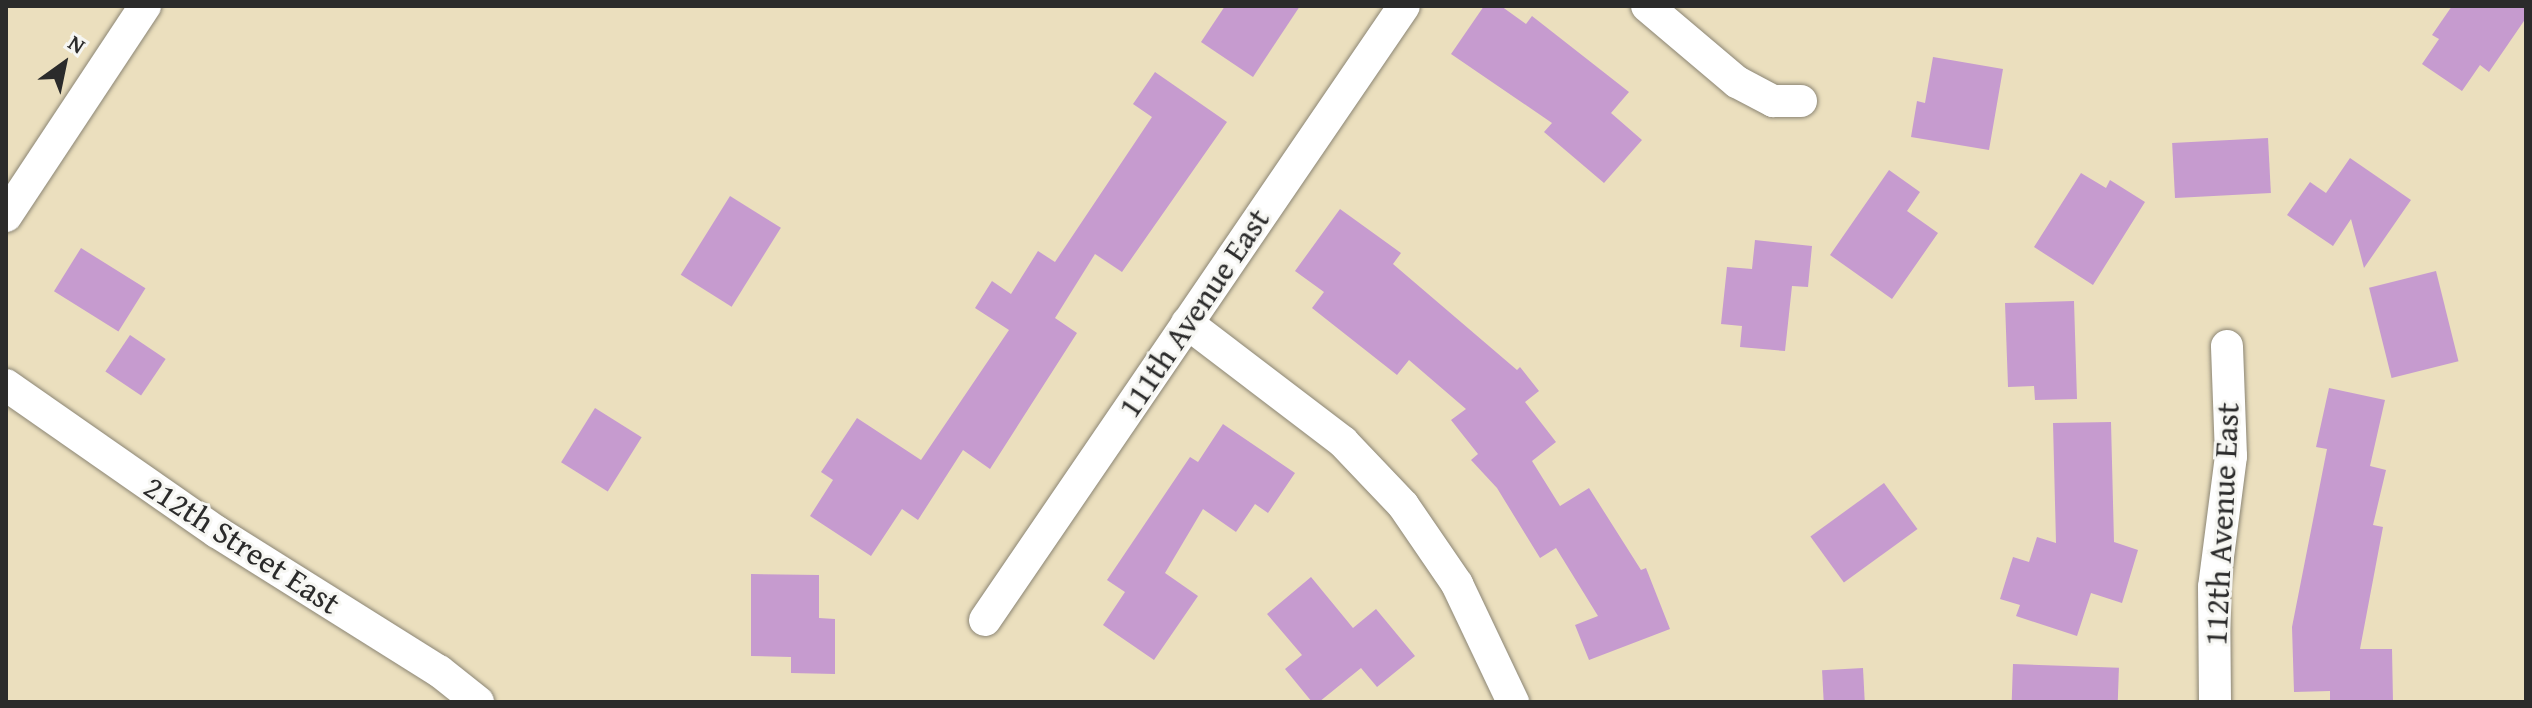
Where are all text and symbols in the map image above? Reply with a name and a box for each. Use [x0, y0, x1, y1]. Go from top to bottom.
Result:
north arrow [24, 24, 104, 104]
text: N [62, 26, 92, 61]
street label: 111th Avenue East [1110, 201, 1278, 425]
street label: 112th Avenue East [2196, 402, 2248, 646]
street label: 212th Street East [137, 467, 347, 623]

